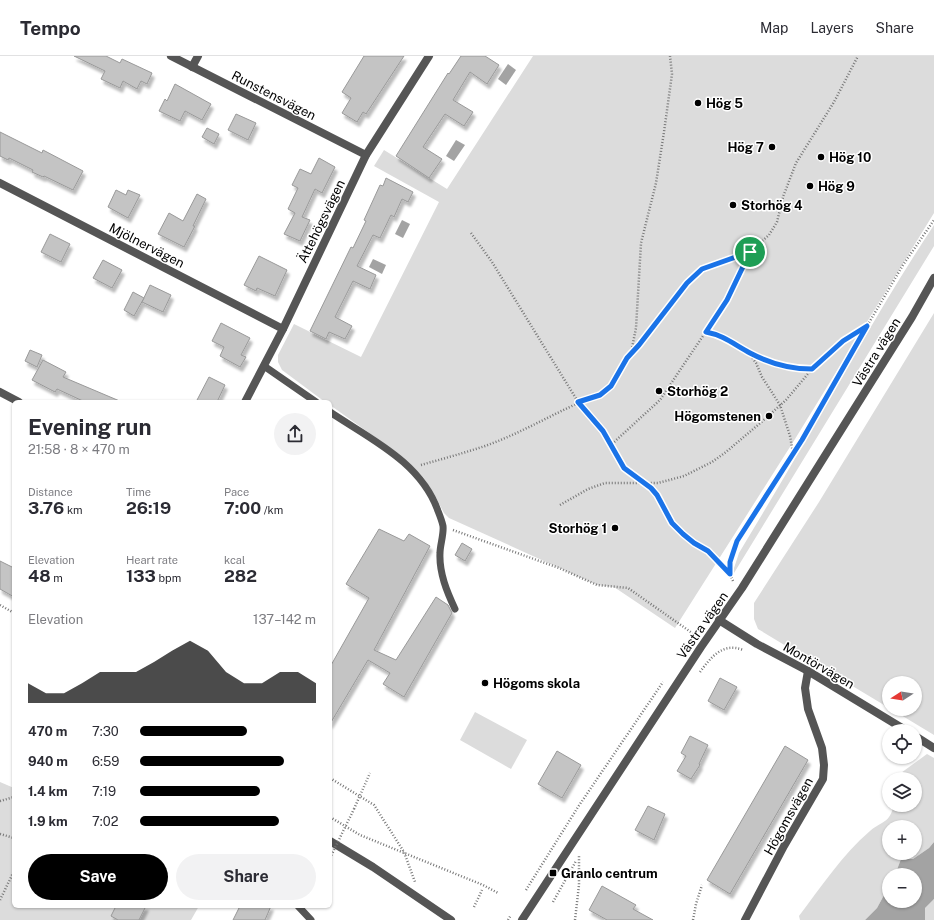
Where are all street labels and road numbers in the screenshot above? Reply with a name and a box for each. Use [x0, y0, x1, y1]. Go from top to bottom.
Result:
street label: Runstensvägen [229, 68, 319, 123]
street label: Ättehögsvägen [295, 177, 348, 265]
street label: Mjölnervägen [107, 220, 187, 271]
street label: Västra vägen [849, 315, 904, 389]
street label: Västra vägen [674, 589, 731, 662]
street label: Montörvägen [780, 639, 857, 692]
street label: Högomsvägen [761, 775, 816, 858]

